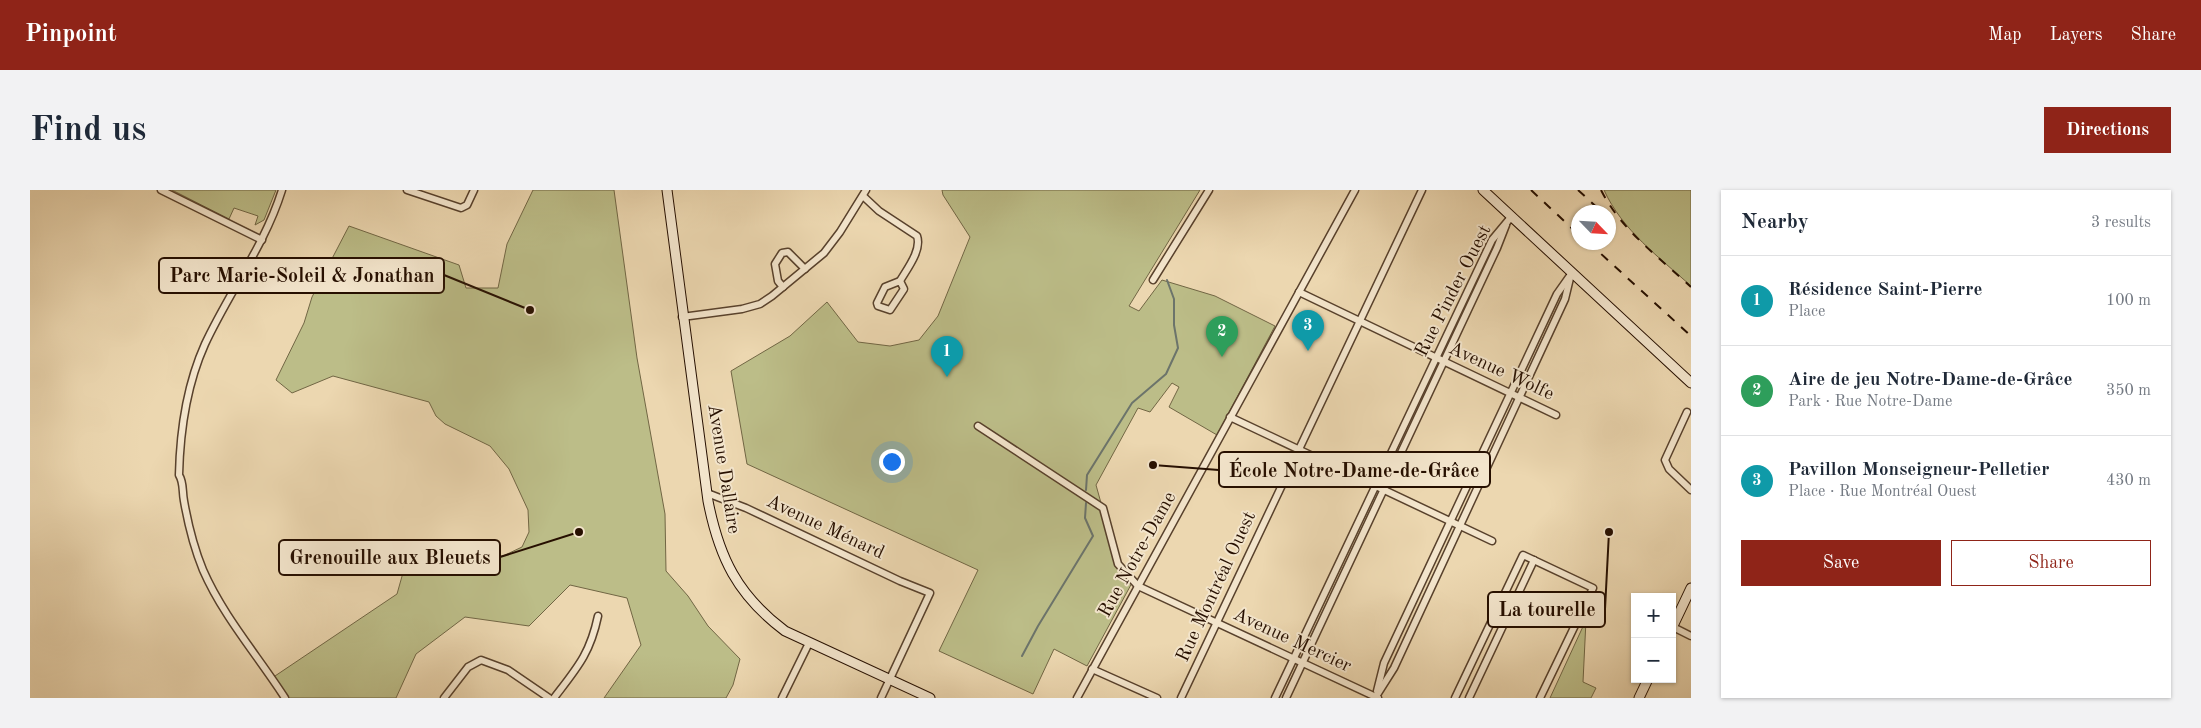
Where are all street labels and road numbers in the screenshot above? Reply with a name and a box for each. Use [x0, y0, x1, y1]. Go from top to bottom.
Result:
street label: Rue Pinder Ouest [1413, 222, 1495, 360]
street label: Avenue Wolfe [1445, 339, 1557, 405]
street label: Avenue Dallaire [703, 403, 743, 535]
street label: Rue Notre-Dame [1096, 489, 1180, 621]
street label: Avenue Ménard [763, 492, 887, 564]
street label: Rue Montréal Ouest [1174, 509, 1260, 665]
street label: Avenue Mercier [1230, 605, 1354, 677]

